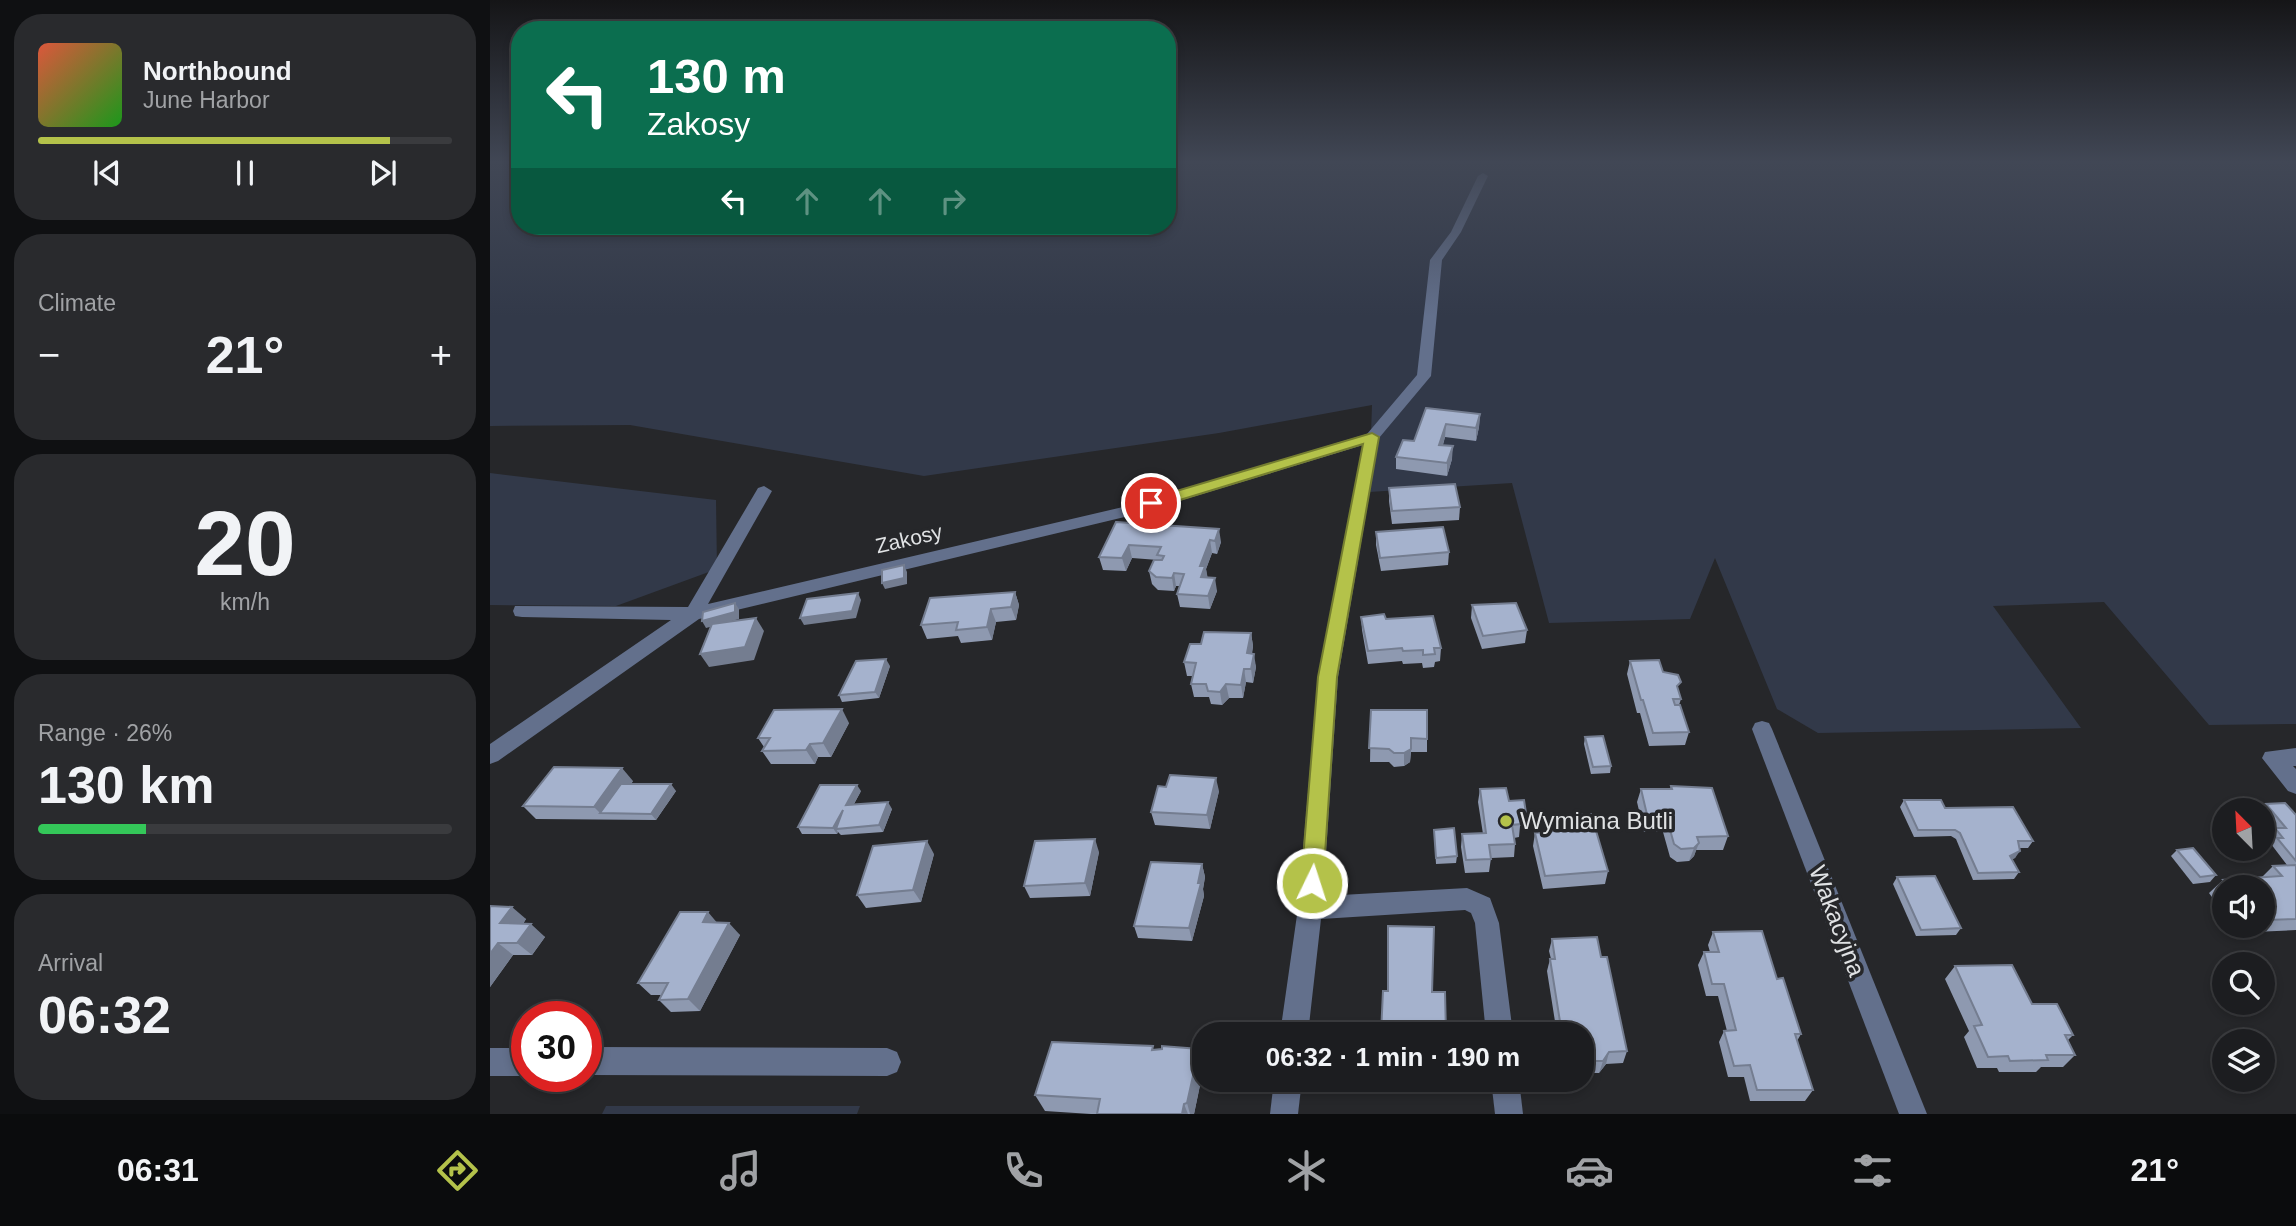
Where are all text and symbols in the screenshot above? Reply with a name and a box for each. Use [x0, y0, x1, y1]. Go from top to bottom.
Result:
icon: left [532, 49, 623, 140]
text: 130 m [647, 49, 786, 103]
text: Northbound [143, 56, 292, 86]
text: June Harbor [143, 87, 270, 113]
text: Zakosy [647, 106, 750, 142]
icon: previous [88, 154, 126, 192]
icon: pause [226, 154, 264, 192]
icon: next [364, 154, 402, 192]
icon: left [715, 182, 753, 220]
icon: ahead [788, 182, 826, 220]
icon: ahead [861, 182, 899, 220]
icon: right [934, 182, 972, 220]
text: Climate [38, 290, 116, 316]
text: 21° [206, 326, 284, 384]
text: − [38, 334, 60, 376]
text: + [430, 334, 452, 376]
pin [1121, 473, 1181, 533]
icon: arrive [1132, 484, 1170, 522]
text: 20 [194, 493, 296, 594]
street label: Zakosy [873, 520, 945, 557]
text: km/h [220, 589, 270, 615]
text: Range · 26% [38, 720, 172, 746]
text: 130 km [38, 756, 214, 814]
north arrow [2212, 798, 2275, 861]
map controls [2212, 798, 2275, 1092]
place label: Wymiana Butli [1520, 807, 1673, 834]
marker: Wymiana Butli [1498, 813, 1514, 829]
position arrow [1275, 846, 1349, 920]
street label: Wakacyjna [1804, 862, 1871, 981]
button: sound [2212, 875, 2275, 938]
text: Arrival [38, 950, 103, 976]
button: search [2212, 952, 2275, 1015]
text: 06:32 [38, 986, 171, 1044]
speed limit sign: 30 [511, 1001, 602, 1092]
button: layers [2212, 1029, 2275, 1092]
text: 06:32 · 1 min · 190 m [1266, 1042, 1520, 1072]
icon: directions [433, 1146, 482, 1195]
icon: music [716, 1146, 765, 1195]
icon: phone [999, 1146, 1048, 1195]
icon: climate [1282, 1146, 1331, 1195]
icon: car [1565, 1146, 1614, 1195]
icon: filters [1848, 1146, 1897, 1195]
text: 06:31 [117, 1152, 199, 1188]
text: 21° [2131, 1152, 2179, 1188]

